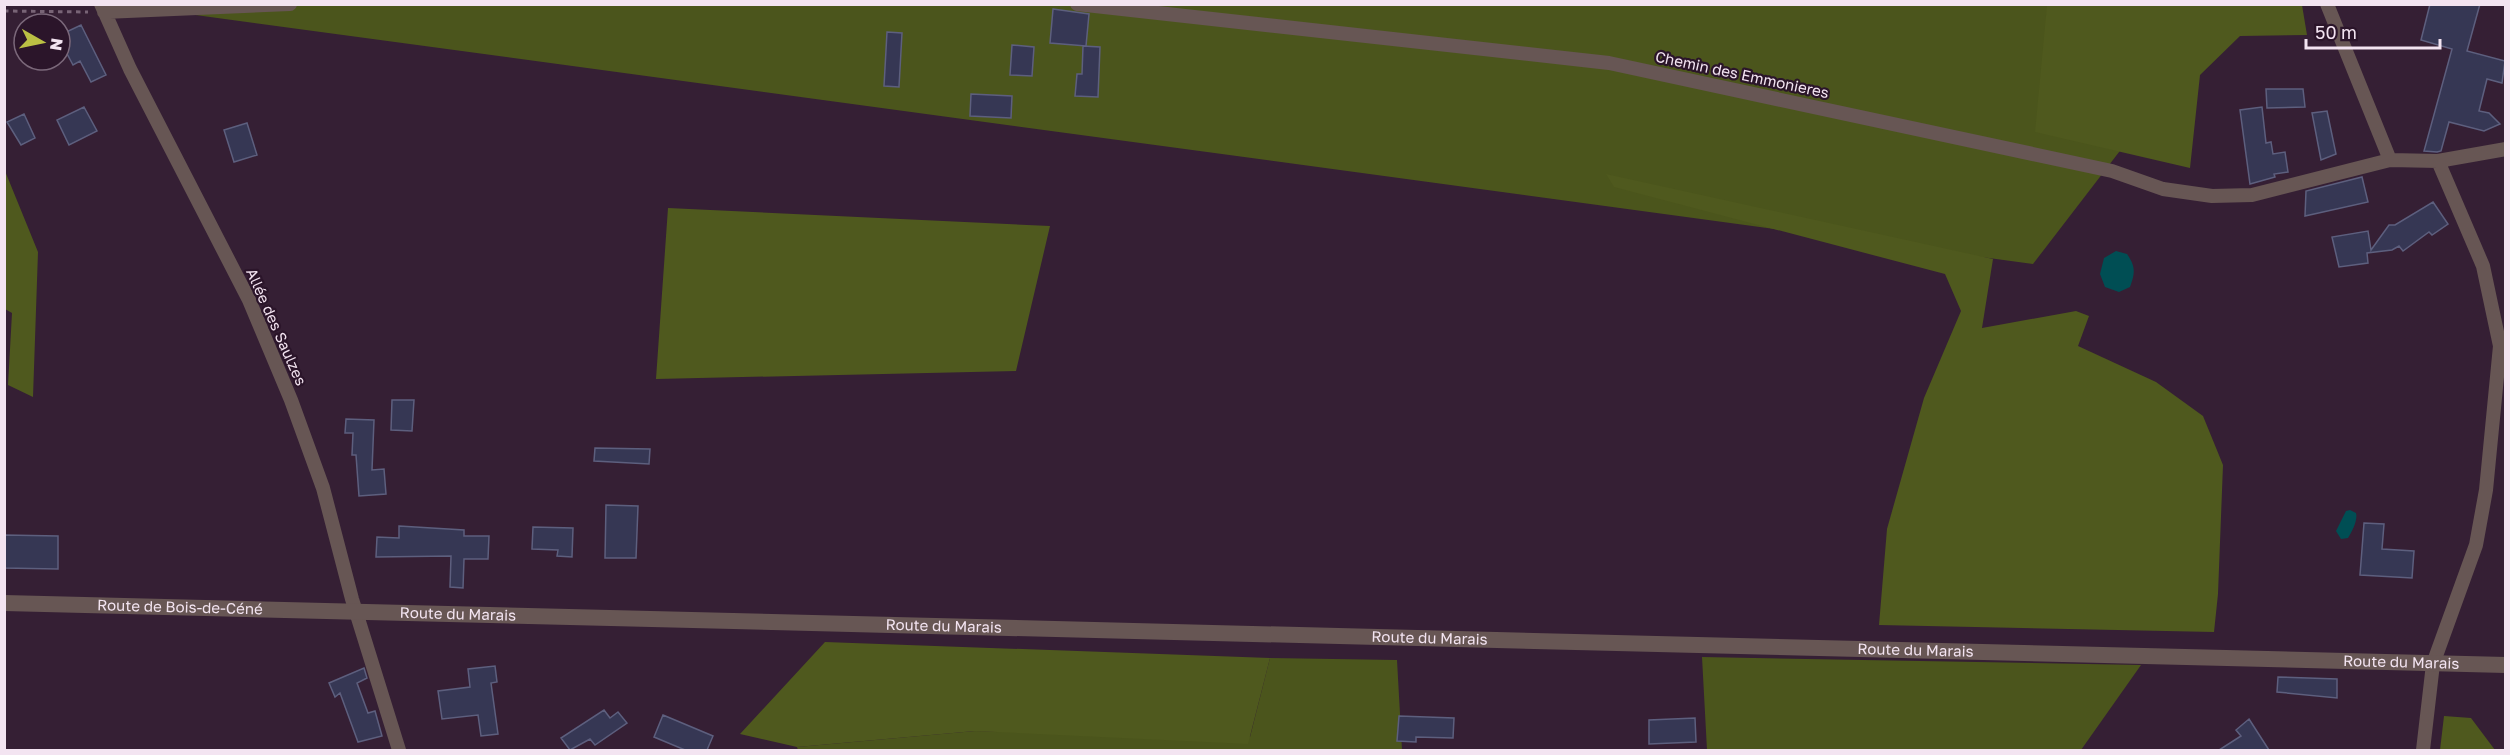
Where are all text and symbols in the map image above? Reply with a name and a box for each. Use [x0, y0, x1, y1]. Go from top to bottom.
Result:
north arrow [12, 12, 72, 72]
scale bar [2306, 12, 2440, 50]
text: 50 m [2315, 21, 2357, 43]
text: N [46, 37, 68, 52]
street label: Chemin des Emmonieres [1654, 47, 1831, 101]
street label: Allée des Saulzes [243, 265, 311, 388]
street label: Route de Bois-de-Céné [97, 595, 263, 617]
street label: Route du Marais [400, 603, 516, 624]
street label: Route du Marais [885, 615, 1002, 636]
street label: Route du Marais [1371, 627, 1488, 648]
street label: Route du Marais [1857, 639, 1974, 660]
street label: Route du Marais [2343, 651, 2460, 672]

